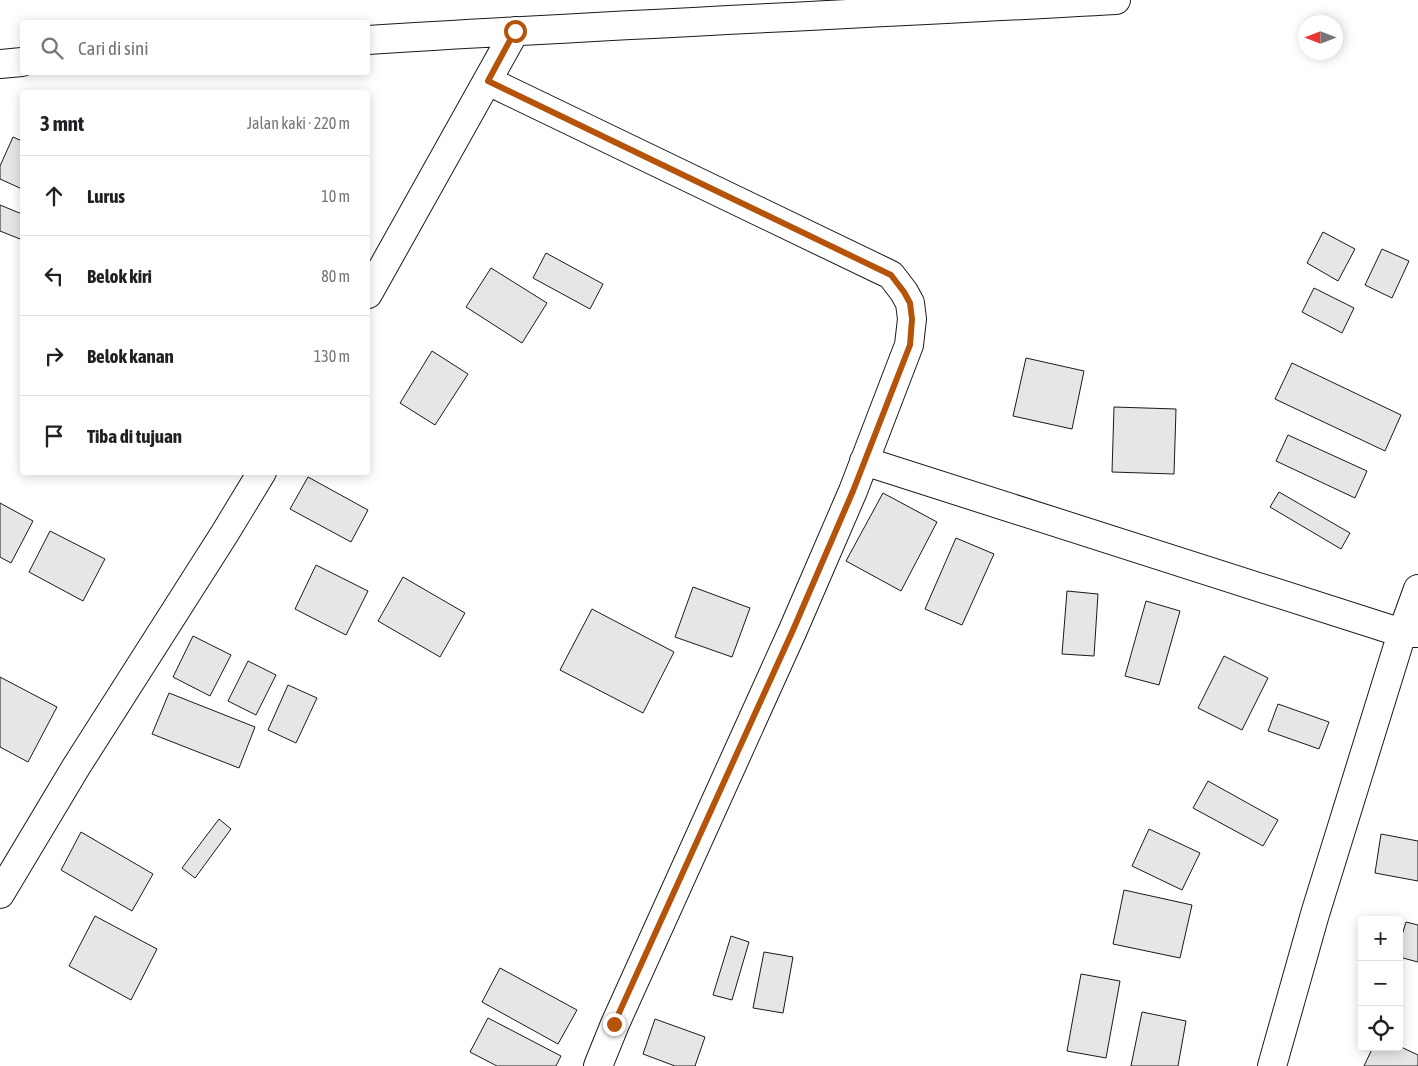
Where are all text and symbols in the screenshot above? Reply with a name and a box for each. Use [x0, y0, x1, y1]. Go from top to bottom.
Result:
north arrow [1298, 15, 1343, 60]
search box [20, 20, 370, 75]
route start [504, 20, 527, 43]
icon: search [38, 34, 66, 62]
text: Cari di sini [78, 37, 149, 59]
text: 3 mnt [40, 111, 84, 135]
text: Jalan kaki · 220 m [247, 114, 350, 132]
icon: ahead [40, 182, 68, 210]
text: Lurus [87, 185, 125, 207]
text: 10 m [321, 187, 350, 205]
icon: left [40, 262, 68, 290]
text: Belok kiri [87, 265, 152, 287]
text: 80 m [321, 267, 350, 285]
icon: right [40, 342, 68, 370]
text: Belok kanan [87, 345, 174, 367]
text: 130 m [314, 347, 350, 365]
icon: arrive [40, 422, 68, 450]
text: Tiba di tujuan [87, 425, 182, 447]
map controls [1358, 916, 1403, 1051]
button: + [1358, 916, 1403, 961]
button: − [1358, 961, 1403, 1006]
button: locate [1358, 1006, 1403, 1051]
route end [603, 1013, 626, 1036]

